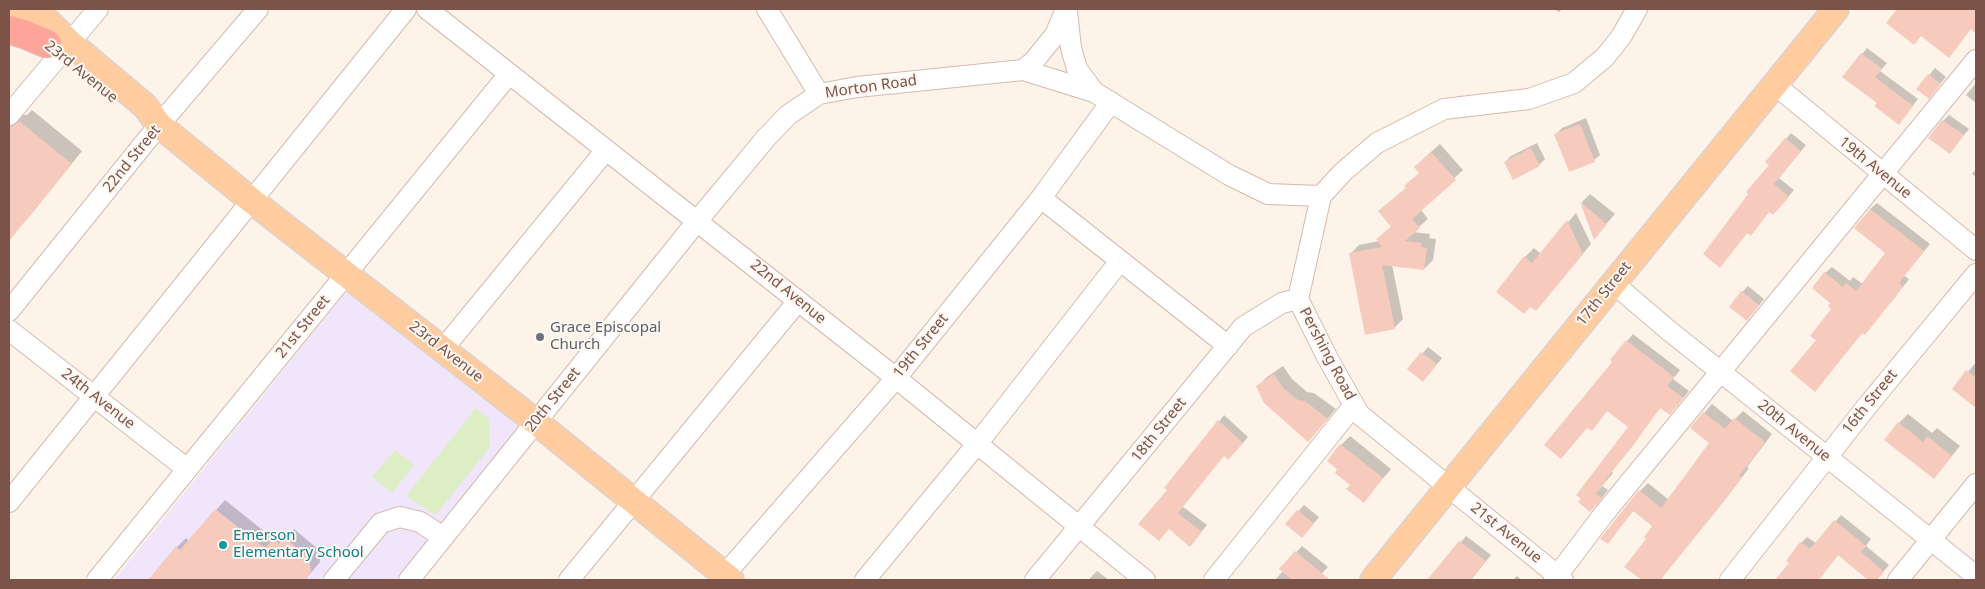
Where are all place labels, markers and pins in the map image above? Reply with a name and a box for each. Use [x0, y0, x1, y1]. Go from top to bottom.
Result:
place label: Grace Episcopal Church [550, 319, 661, 354]
marker: Grace Episcopal Church [534, 331, 546, 343]
place label: Emerson Elementary School [233, 527, 364, 562]
marker: Emerson Elementary School [217, 539, 229, 551]

